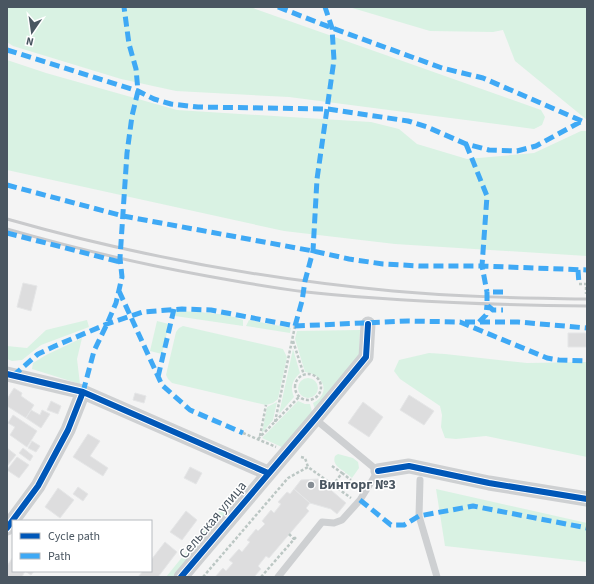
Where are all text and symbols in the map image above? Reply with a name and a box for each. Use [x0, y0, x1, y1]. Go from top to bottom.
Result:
north arrow [12, 12, 52, 52]
text: N [25, 33, 35, 49]
place label: Винторг №3 [319, 475, 396, 495]
street label: Сельская улица [174, 477, 252, 563]
marker: Винторг №3 [306, 480, 316, 490]
legend [12, 520, 152, 572]
text: Cycle path [48, 528, 100, 545]
text: Path [48, 548, 71, 565]

